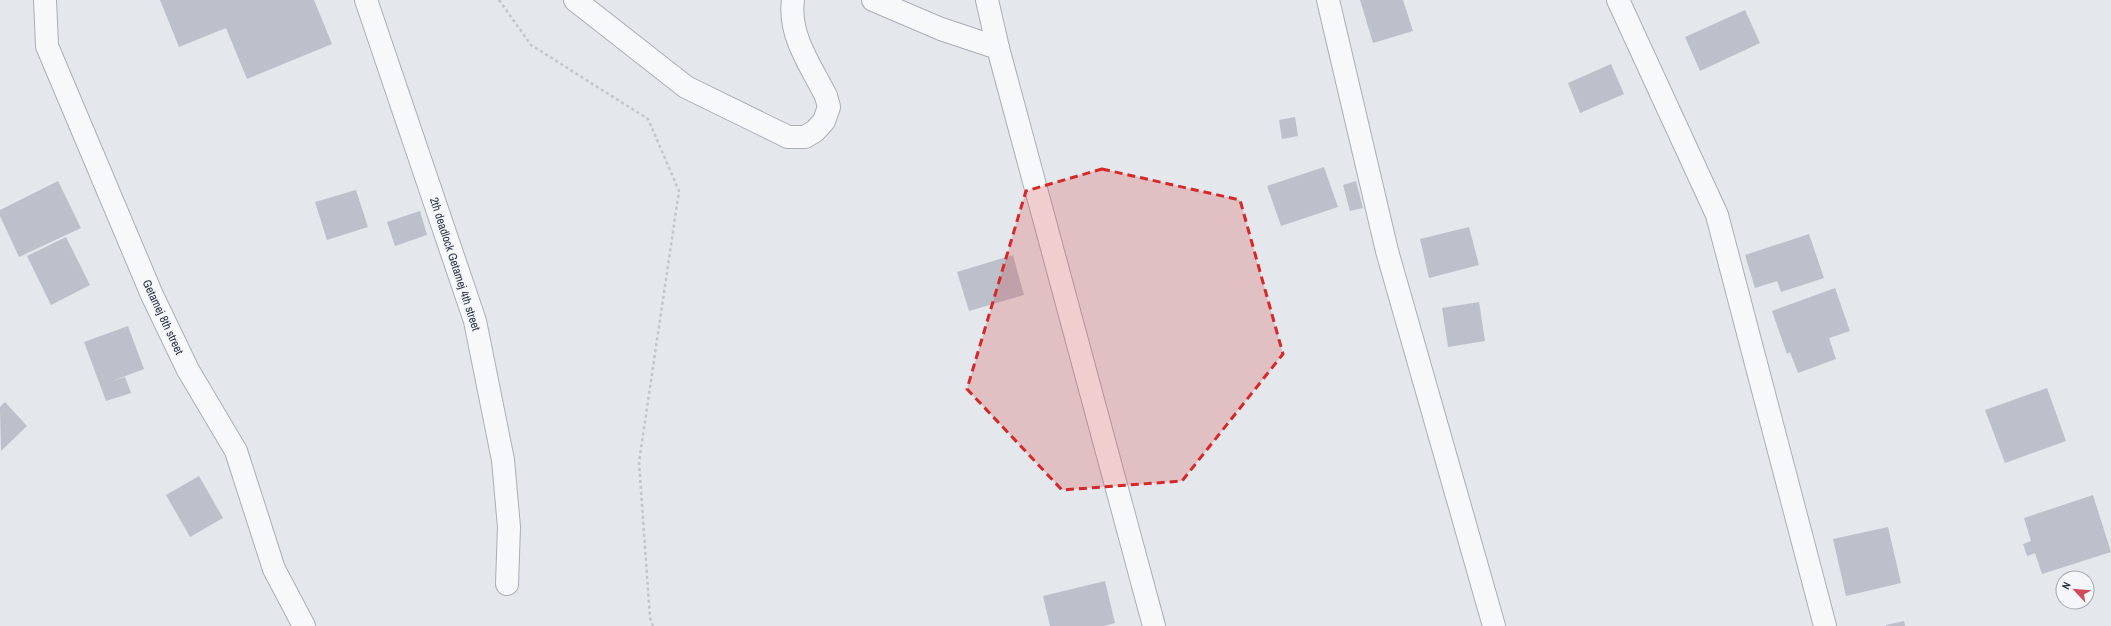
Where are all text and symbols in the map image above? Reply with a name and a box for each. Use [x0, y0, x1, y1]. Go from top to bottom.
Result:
street label: 2th deadlock Getamej 4th street [426, 195, 484, 333]
street label: Getamej 8th street [139, 277, 187, 357]
north arrow [2055, 570, 2095, 610]
text: N [2058, 580, 2074, 592]

